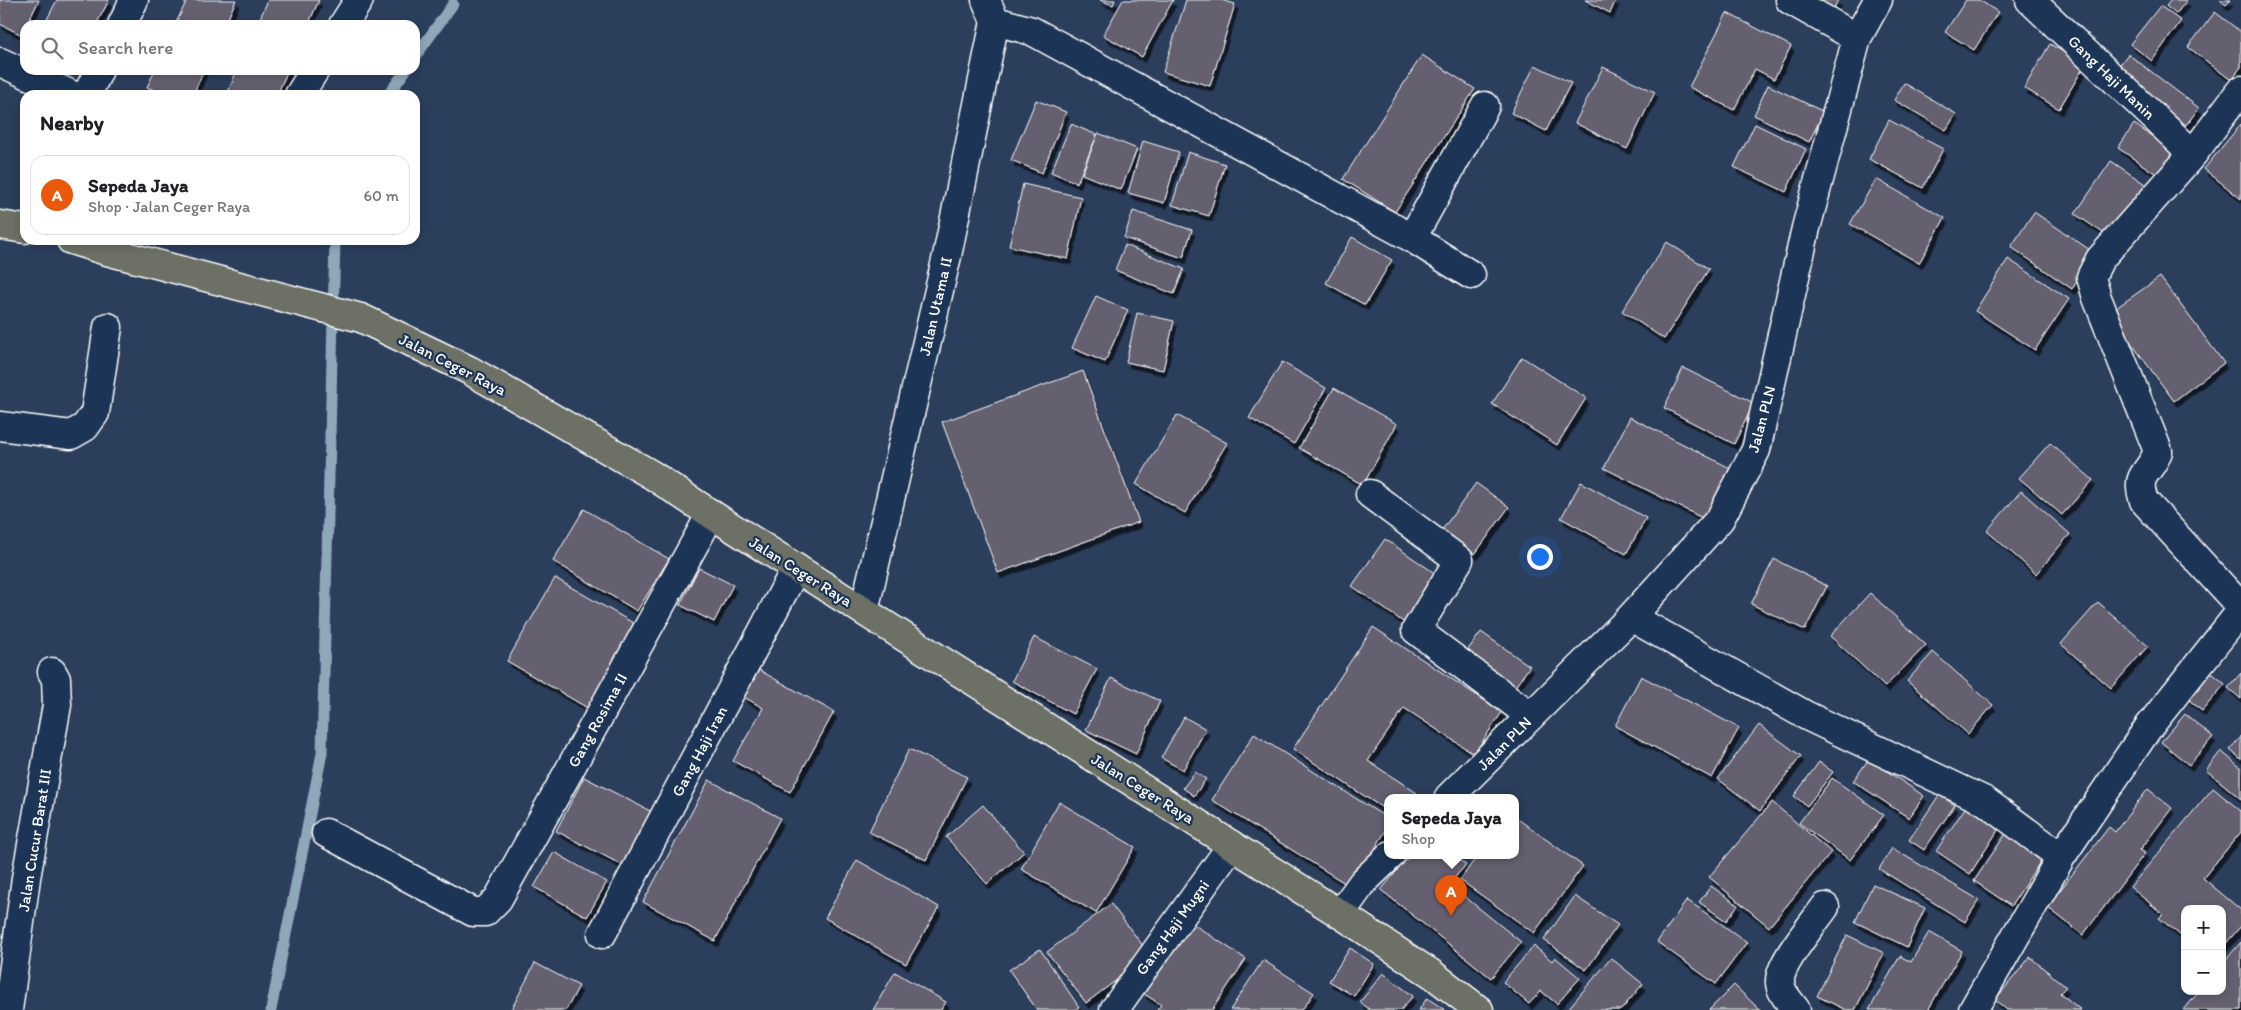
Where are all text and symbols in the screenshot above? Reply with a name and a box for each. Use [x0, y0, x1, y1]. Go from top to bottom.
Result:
search box [20, 20, 420, 75]
street label: Gang Haji Manin [2064, 31, 2159, 124]
icon: search [38, 34, 66, 62]
text: Search here [78, 36, 173, 59]
text: Nearby [40, 110, 104, 135]
text: Sepeda Jaya [88, 174, 188, 197]
text: A [52, 186, 62, 205]
text: 60 m [364, 186, 399, 205]
text: Shop · Jalan Ceger Raya [88, 197, 250, 216]
street label: Jalan Utama II [915, 255, 956, 357]
street label: Jalan Ceger Raya [396, 329, 510, 400]
street label: Jalan PLN [1743, 384, 1780, 455]
street label: Jalan Ceger Raya [746, 532, 856, 611]
your location [1527, 544, 1553, 570]
street label: Gang Rosima II [564, 670, 631, 771]
street label: Gang Haji Iran [668, 702, 731, 800]
street label: Jalan PLN [1473, 712, 1535, 774]
street label: Jalan Ceger Raya [1088, 749, 1198, 828]
street label: Jalan Cucur Barat III [14, 767, 55, 913]
popup [1384, 794, 1519, 859]
text: Sepeda Jaya [1401, 806, 1502, 829]
text: Shop [1401, 829, 1435, 848]
pin: A [1435, 875, 1467, 916]
street label: Gang Haji Mugni [1132, 876, 1213, 979]
map controls [2181, 905, 2226, 995]
button: + [2181, 905, 2226, 950]
button: − [2181, 950, 2226, 995]

